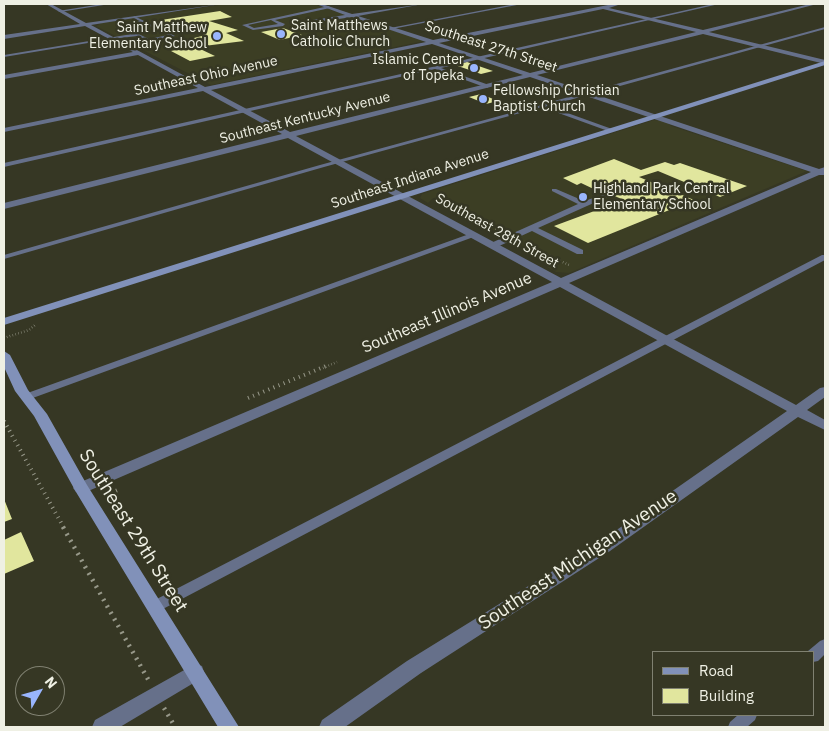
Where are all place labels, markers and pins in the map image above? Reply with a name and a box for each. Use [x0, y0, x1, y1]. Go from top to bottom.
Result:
place label: Saint Matthews Catholic Church [291, 18, 390, 50]
place label: Saint Matthew Elementary School [89, 20, 207, 52]
marker: Saint Matthews Catholic Church [275, 28, 287, 40]
marker: Saint Matthew Elementary School [211, 30, 223, 42]
place label: Islamic Center of Topeka [372, 52, 464, 84]
marker: Islamic Center of Topeka [468, 62, 480, 74]
place label: Fellowship Christian Baptist Church [493, 83, 620, 115]
marker: Fellowship Christian Baptist Church [477, 93, 489, 105]
place label: Highland Park Central Elementary School [593, 181, 730, 213]
marker: Highland Park Central Elementary School [577, 191, 589, 203]

